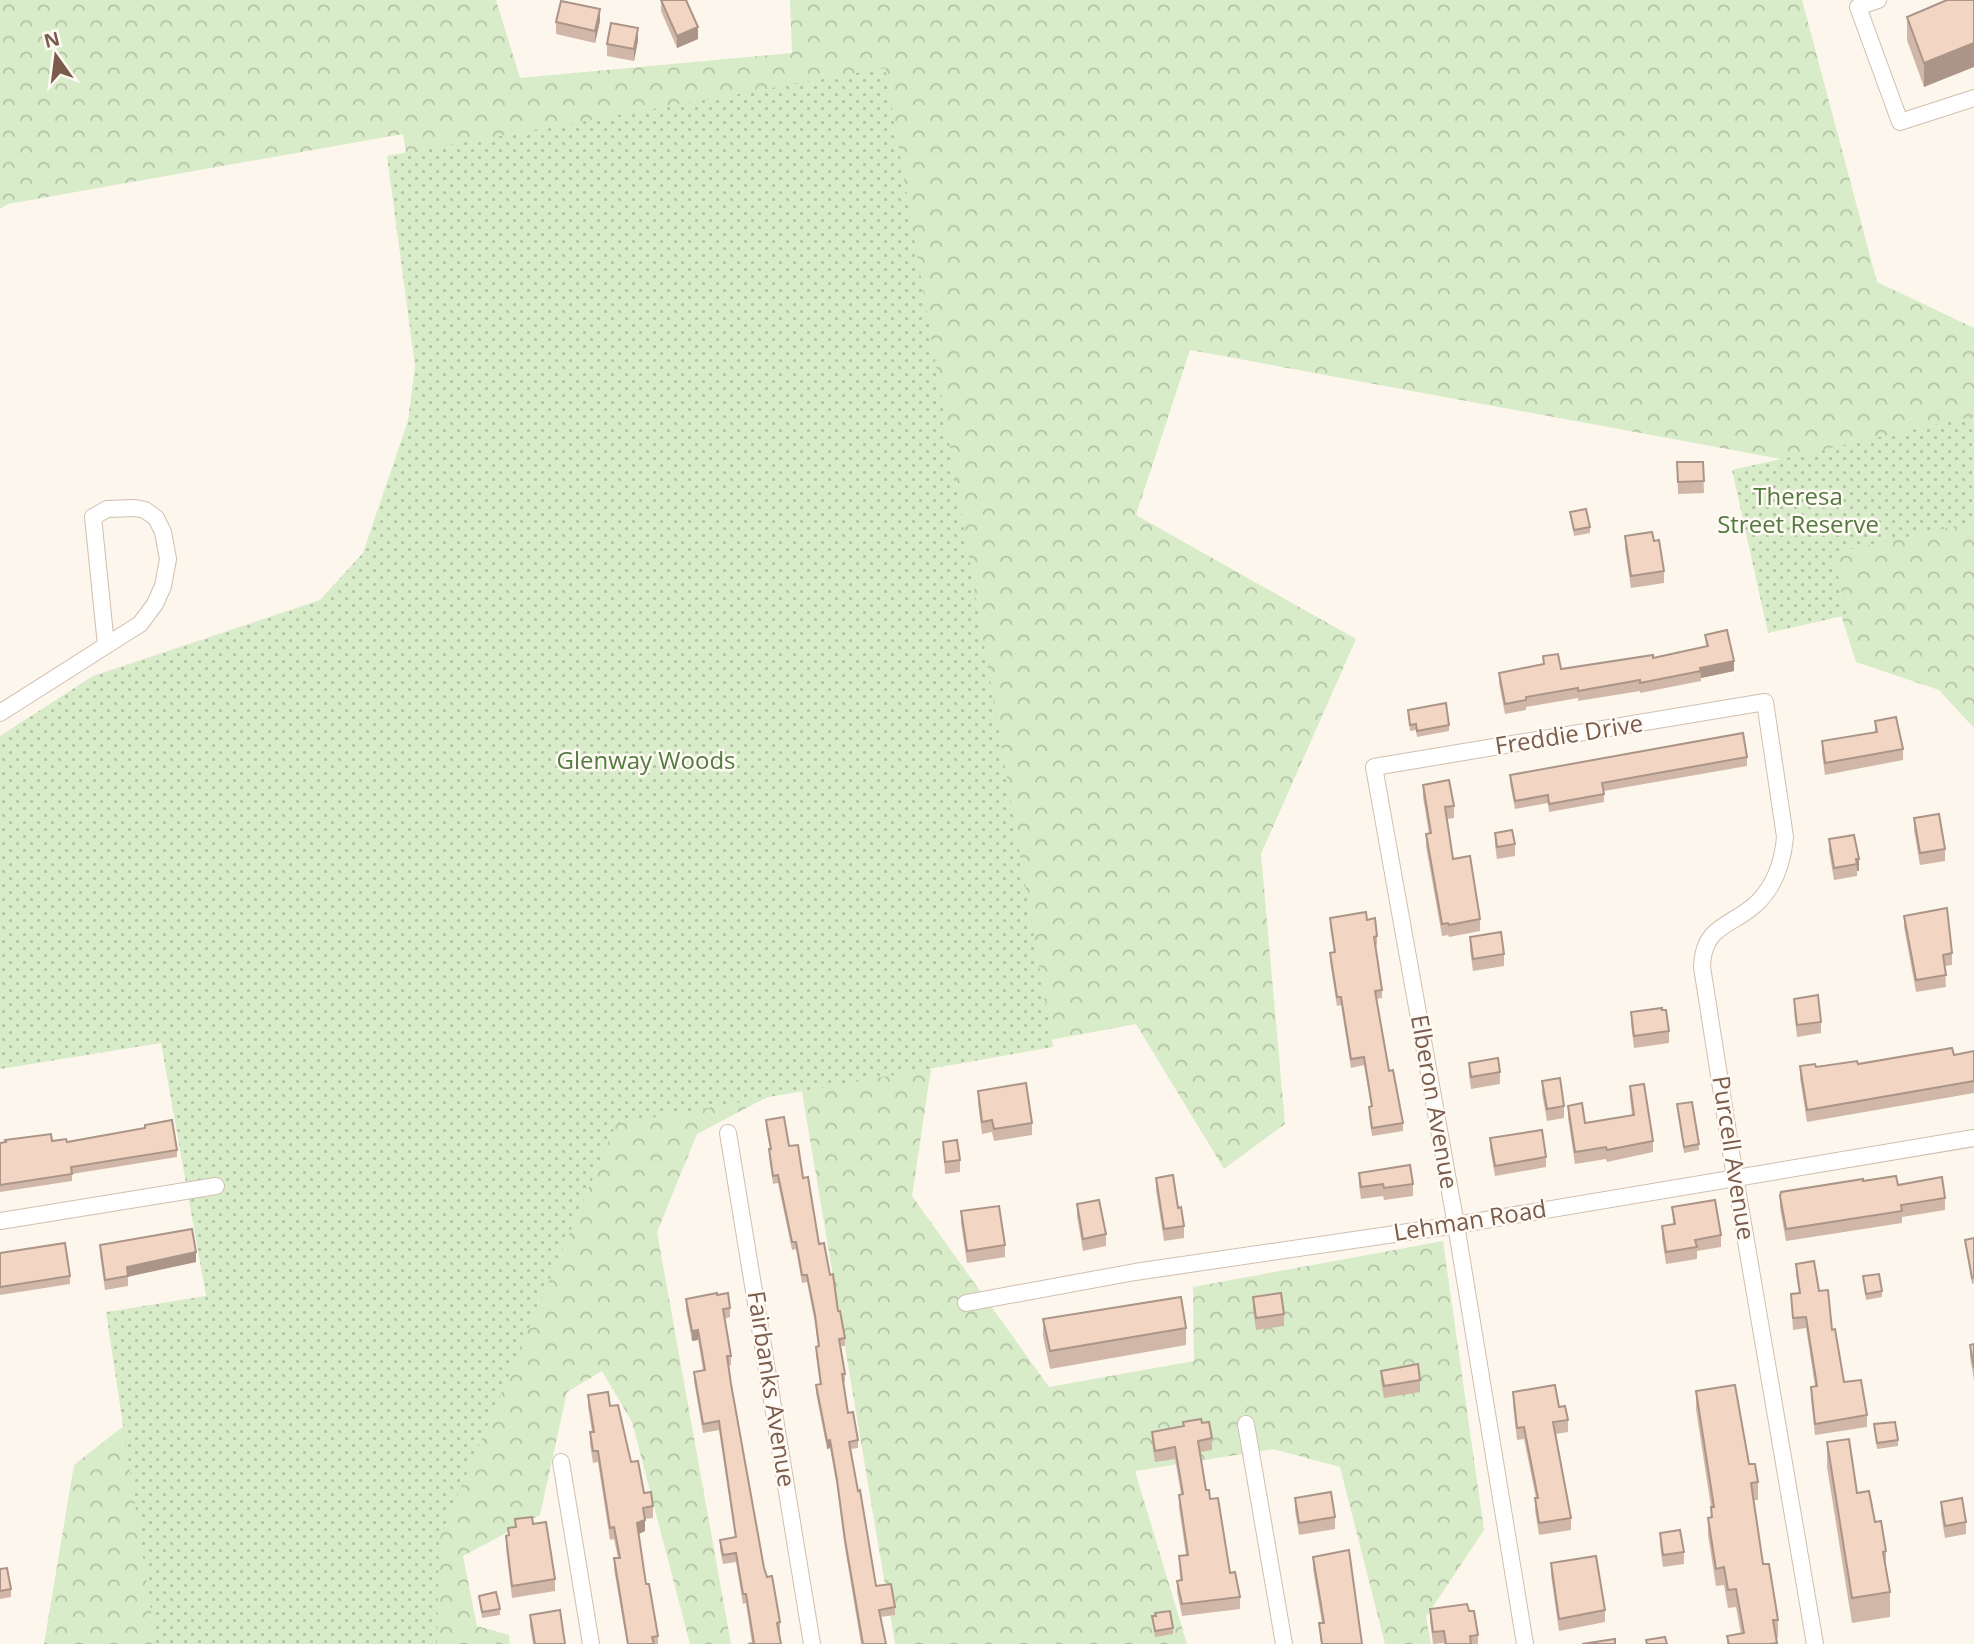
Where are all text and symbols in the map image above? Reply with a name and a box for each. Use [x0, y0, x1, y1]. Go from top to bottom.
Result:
north arrow [21, 21, 91, 91]
text: N [41, 25, 63, 54]
park label: Theresa Street Reserve [1717, 479, 1879, 540]
street label: Freddie Drive [1492, 706, 1645, 762]
park label: Glenway Woods [556, 743, 736, 776]
street label: Elberon Avenue [1404, 1012, 1467, 1191]
street label: Purcell Avenue [1705, 1073, 1764, 1242]
street label: Lehman Road [1391, 1191, 1549, 1248]
street label: Fairbanks Avenue [741, 1288, 804, 1489]

